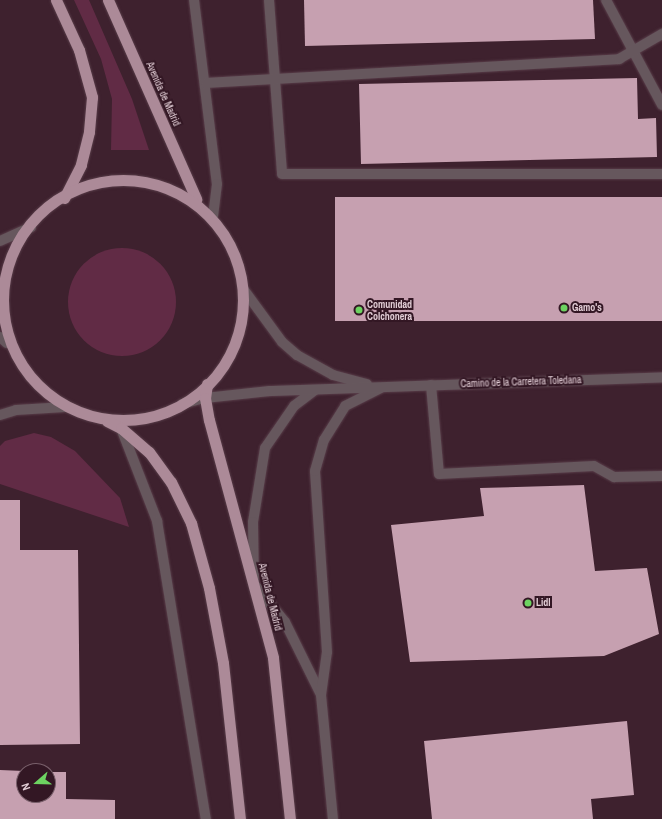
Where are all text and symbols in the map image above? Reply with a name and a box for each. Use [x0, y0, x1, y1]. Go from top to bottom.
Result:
street label: Avenida de Madrid [143, 60, 183, 128]
place label: Comunidad Colchonera [367, 298, 412, 322]
place label: Gamo's [572, 302, 602, 314]
marker: Gamo's [559, 303, 569, 313]
marker: Comunidad Colchonera [354, 305, 364, 315]
street label: Camino de la Carretera Toledana [460, 374, 582, 390]
street label: Avenida de Madrid [256, 562, 284, 632]
place label: Lidl [536, 597, 551, 609]
marker: Lidl [523, 598, 533, 608]
north arrow [16, 763, 56, 803]
text: N [18, 781, 33, 792]

